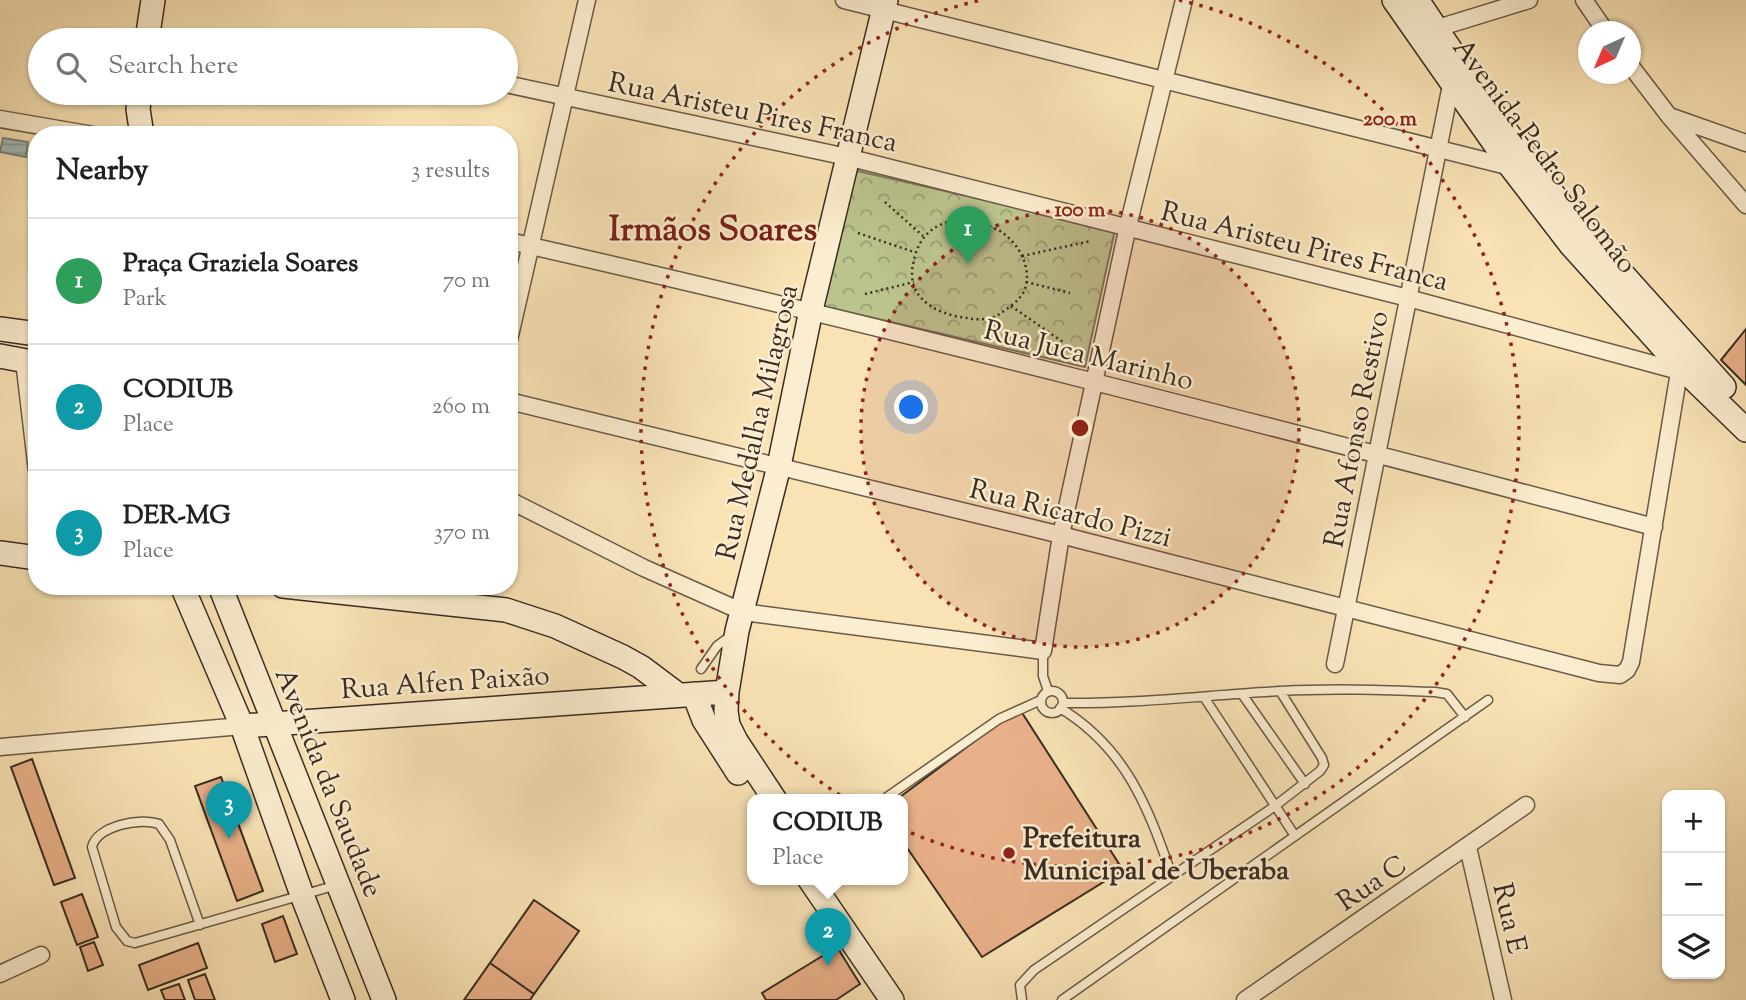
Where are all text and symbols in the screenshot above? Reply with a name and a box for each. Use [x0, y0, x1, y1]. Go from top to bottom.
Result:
north arrow [1578, 21, 1641, 84]
search box [28, 28, 518, 105]
street label: Avenida Pedro Salomão [1442, 31, 1646, 283]
icon: search [52, 48, 90, 86]
text: Search here [108, 48, 238, 85]
street label: Rua Aristeu Pires Franca [604, 64, 901, 164]
text: 200 m [1363, 105, 1418, 135]
text: Nearby [56, 150, 148, 193]
text: 3 results [411, 155, 490, 188]
street label: Rua Aristeu Pires Franca [1156, 193, 1452, 303]
text: 100 m [1055, 196, 1106, 226]
district label: Irmãos Soares [609, 206, 817, 257]
pin: 1 [945, 206, 991, 264]
text: Praça Graziela Soares [123, 246, 358, 283]
text: 1 [75, 265, 83, 298]
text: 70 m [443, 265, 490, 298]
street label: Rua Medalha Milagrosa [708, 281, 810, 565]
text: Park [123, 283, 167, 316]
street label: Rua Afonso Restivo [1315, 308, 1400, 551]
street label: Rua Juca Marinho [979, 312, 1197, 402]
text: CODIUB [123, 372, 233, 409]
your location [894, 390, 928, 424]
text: 2 [74, 391, 84, 424]
text: 260 m [432, 391, 490, 424]
text: Place [123, 409, 174, 442]
centre of rings [1068, 416, 1092, 440]
street label: Rua Ricardo Pizzi [965, 470, 1176, 559]
text: DER-MG [123, 498, 230, 535]
text: 3 [74, 517, 84, 550]
text: 370 m [434, 517, 490, 550]
text: Place [123, 535, 174, 568]
street label: Rua Alfen Paixão [340, 657, 551, 711]
street label: Avenida da Saudade [263, 662, 391, 904]
pin: 3 [206, 781, 252, 839]
map controls [1662, 790, 1725, 979]
button: + [1662, 790, 1725, 853]
popup [747, 794, 908, 885]
text: CODIUB [773, 805, 882, 842]
place label: Prefeitura Municipal de Uberaba [1023, 820, 1289, 892]
text: Place [773, 842, 823, 875]
marker: Prefeitura Municipal de Uberaba [1001, 845, 1017, 861]
street label: Rua C [1330, 846, 1416, 923]
button: − [1662, 853, 1725, 916]
street label: Rua E [1481, 879, 1536, 958]
pin: 2 [805, 908, 851, 966]
button: layers [1662, 916, 1725, 979]

